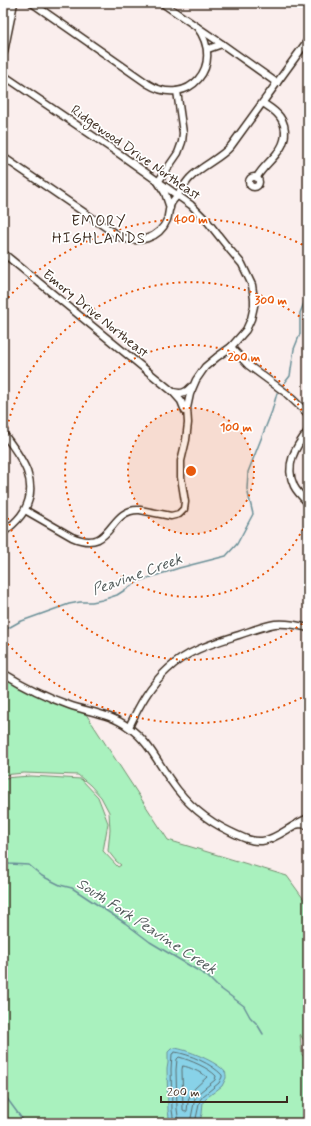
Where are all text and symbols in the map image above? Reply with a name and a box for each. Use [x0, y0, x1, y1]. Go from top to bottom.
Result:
street label: Ridgewood Drive Northeast [66, 101, 204, 205]
district label: EMORY HIGHLANDS [52, 212, 146, 249]
text: 400 m [174, 212, 208, 228]
street label: Emory Drive Northeast [39, 266, 152, 362]
text: 300 m [255, 293, 288, 309]
text: 200 m [228, 350, 261, 366]
text: 100 m [220, 420, 253, 436]
centre of rings [184, 464, 198, 478]
water label: Peavine Creek [90, 549, 186, 600]
water label: South Fork Peavine Creek [73, 874, 221, 980]
scale bar [161, 1078, 287, 1104]
text: 200 m [167, 1085, 200, 1101]

